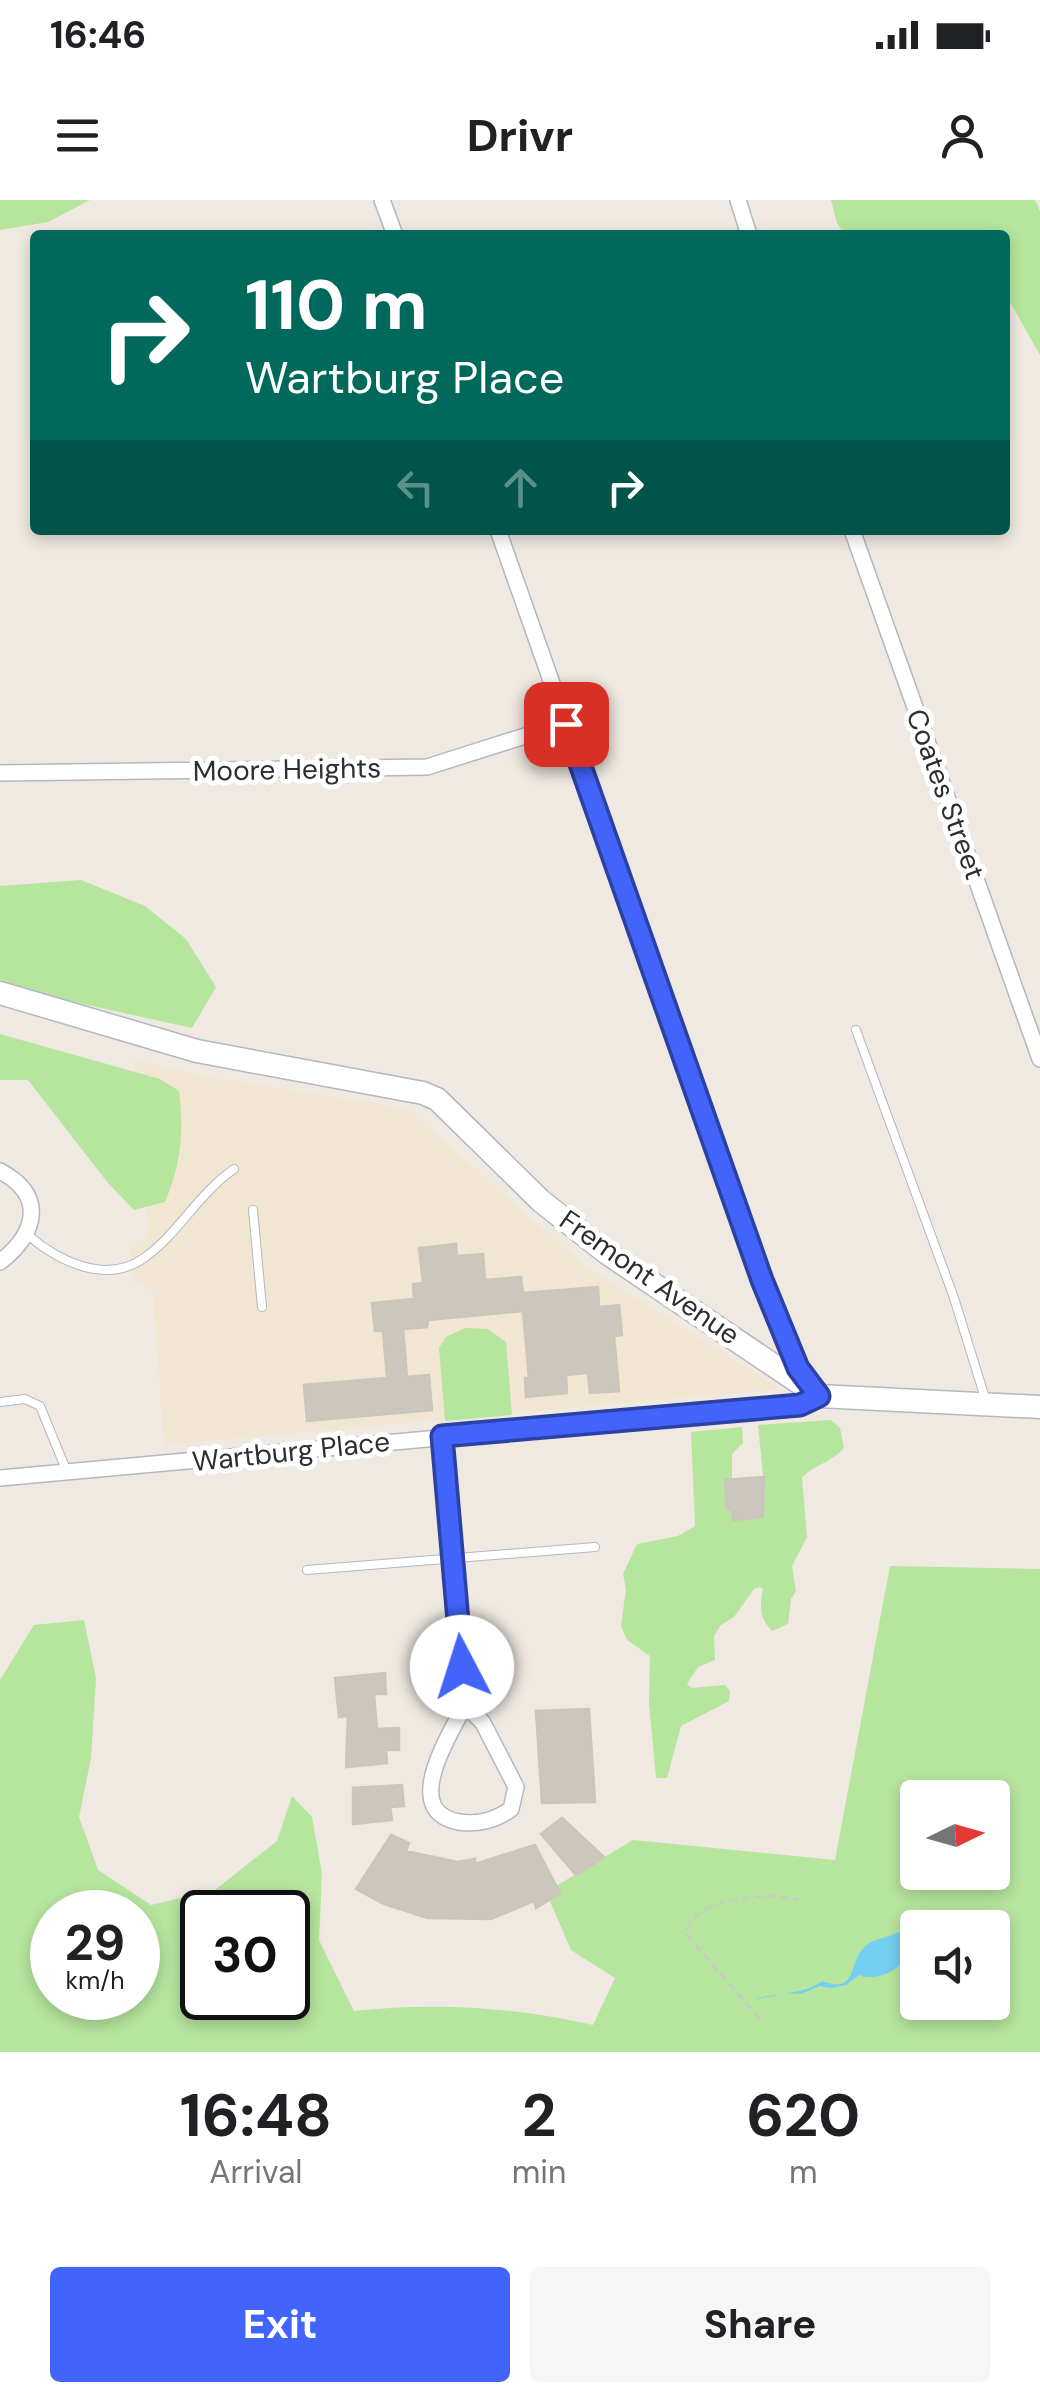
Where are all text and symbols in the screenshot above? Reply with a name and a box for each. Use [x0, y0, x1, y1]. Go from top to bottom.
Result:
text: 16:46 [50, 10, 146, 60]
text: Drivr [467, 106, 573, 165]
icon: menu [50, 108, 105, 163]
icon: person [935, 108, 990, 163]
text: 110 m [245, 260, 428, 351]
icon: right [80, 270, 210, 400]
text: Wartburg Place [245, 348, 564, 407]
icon: left [388, 460, 443, 515]
icon: ahead [493, 460, 548, 515]
icon: right [598, 460, 653, 515]
pin [524, 682, 609, 767]
icon: arrive [539, 697, 594, 752]
street label: Coates Street [898, 704, 994, 885]
street label: Moore Heights [193, 749, 382, 790]
street label: Fremont Avenue [552, 1201, 747, 1353]
street label: Wartburg Place [190, 1423, 392, 1480]
position arrow [410, 1615, 514, 1719]
north arrow [900, 1780, 1010, 1890]
map controls [900, 1780, 1010, 2020]
speed limit sign: 30 [180, 1890, 310, 2020]
text: 29 [65, 1910, 125, 1976]
button: sound [900, 1910, 1010, 2020]
text: km/h [65, 1964, 125, 1997]
text: 16:48 [180, 2076, 332, 2155]
text: 2 [522, 2076, 556, 2155]
text: 620 [746, 2076, 860, 2155]
text: Arrival [209, 2151, 302, 2193]
text: min [512, 2151, 566, 2193]
text: m [789, 2151, 817, 2193]
button: Exit [50, 2267, 510, 2382]
button: Share [530, 2267, 990, 2382]

